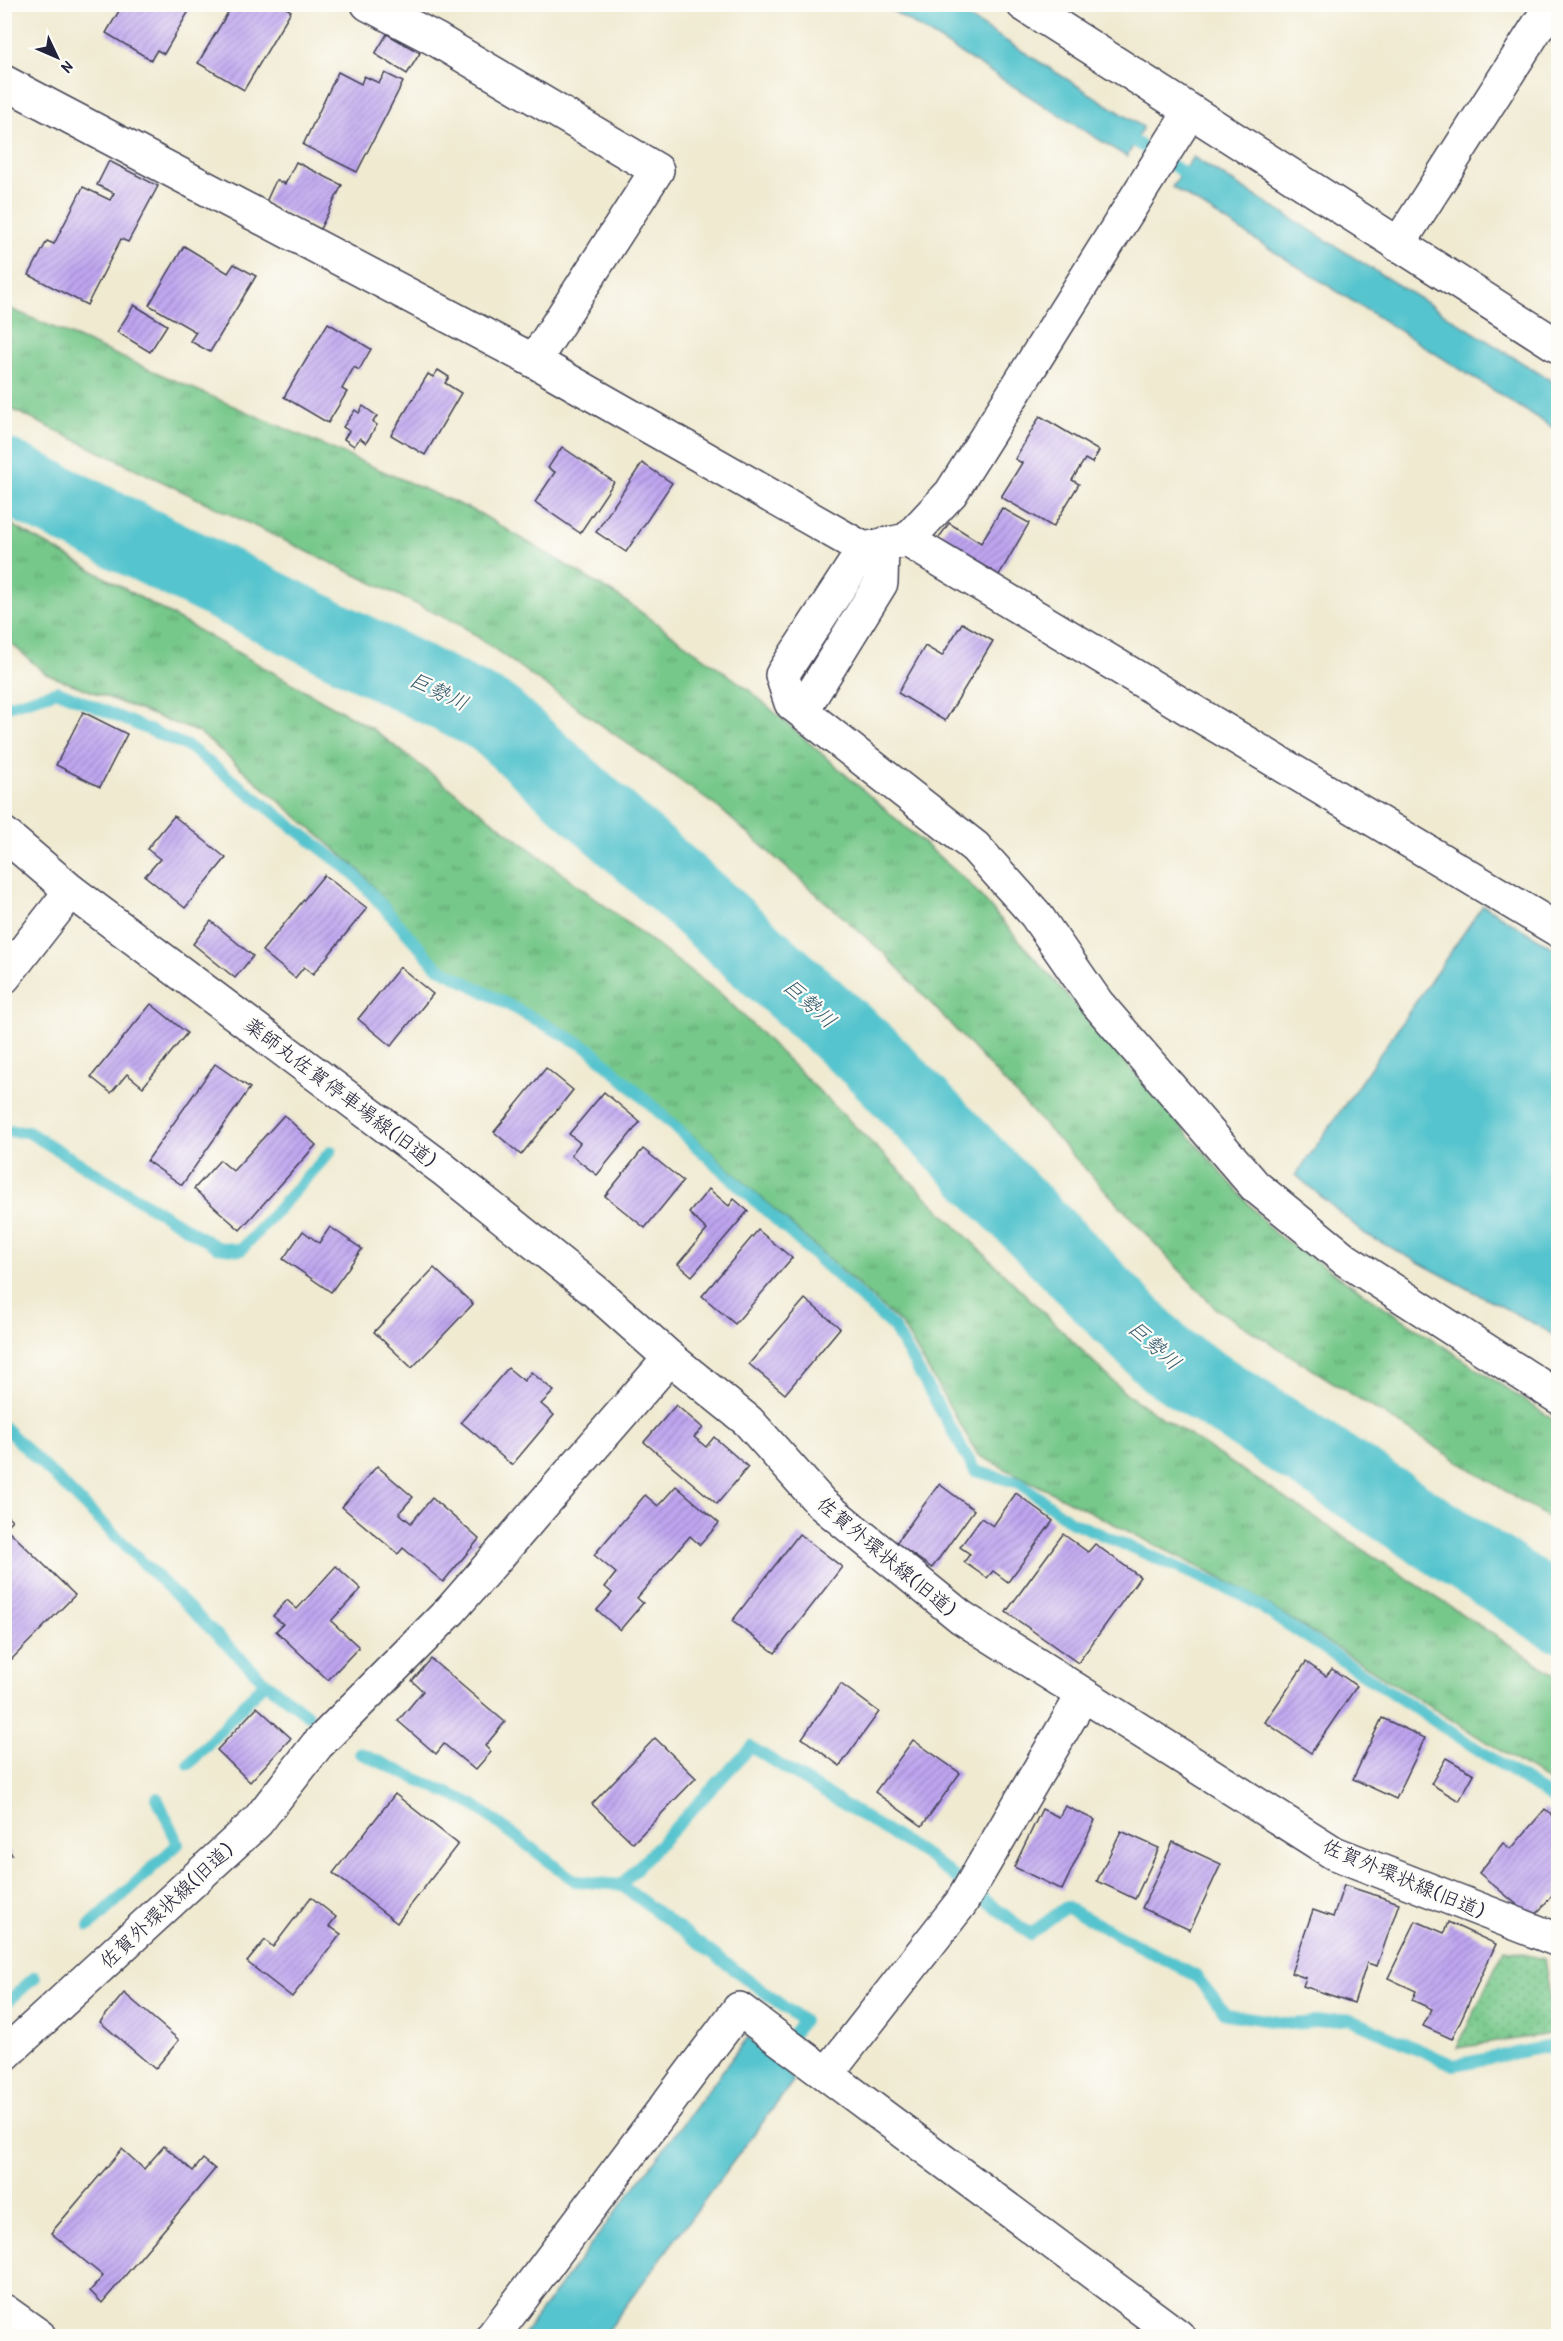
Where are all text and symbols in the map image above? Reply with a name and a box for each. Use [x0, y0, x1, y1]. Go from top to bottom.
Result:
north arrow [27, 27, 87, 87]
text: N [57, 57, 79, 78]
water label: 巨勢川 [404, 664, 474, 718]
water label: 巨勢川 [777, 971, 843, 1035]
street label: 薬師丸佐賀停車場線(旧道) [239, 1011, 443, 1173]
water label: 巨勢川 [1122, 1313, 1188, 1377]
street label: 佐賀外環状線(旧道) [812, 1490, 962, 1622]
street label: 佐賀外環状線(旧道) [1319, 1832, 1489, 1924]
street label: 佐賀外環状線(旧道) [93, 1836, 239, 1974]

